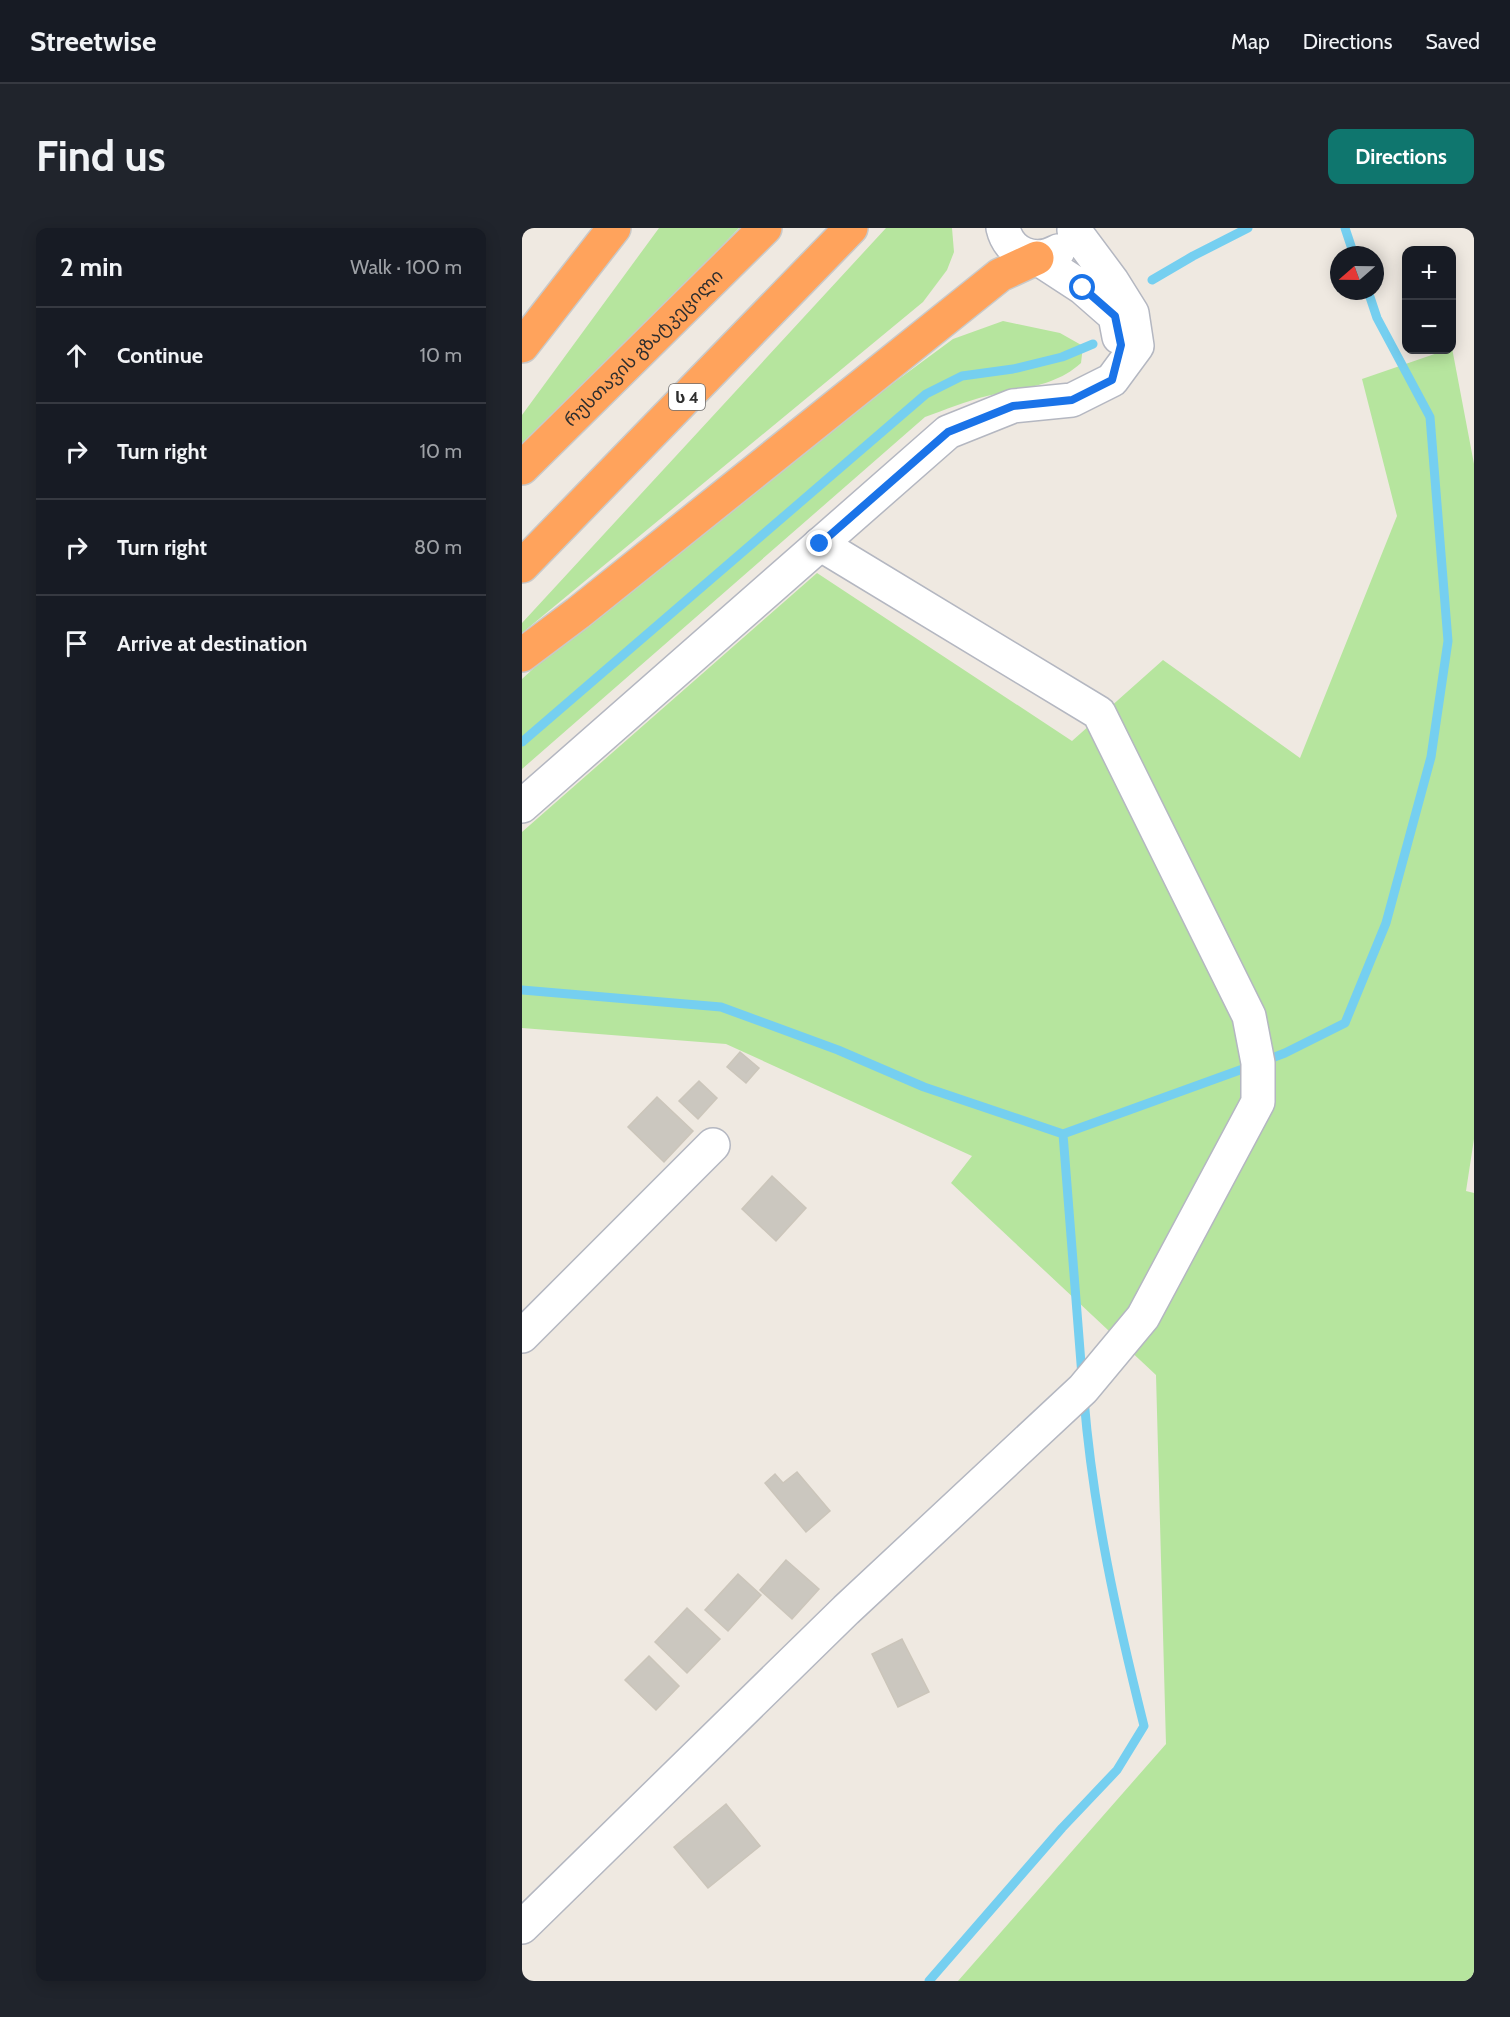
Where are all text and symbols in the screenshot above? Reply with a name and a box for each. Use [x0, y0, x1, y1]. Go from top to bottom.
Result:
text: Streetwise [30, 24, 156, 58]
text: Map [1231, 29, 1270, 54]
text: Directions [1303, 29, 1392, 54]
text: Saved [1425, 29, 1480, 54]
button: Directions [1328, 129, 1474, 184]
text: Find us [36, 130, 165, 182]
north arrow [1330, 246, 1384, 300]
map controls [1402, 246, 1456, 354]
button: + [1402, 246, 1456, 300]
text: 2 min [60, 251, 123, 283]
text: Walk · 100 m [350, 255, 462, 279]
street label: რუსთავის გზატკეცილი [560, 265, 728, 431]
route start [1069, 274, 1095, 300]
button: − [1402, 300, 1456, 354]
icon: ahead [60, 339, 93, 372]
text: Continue [117, 342, 203, 369]
text: 10 m [419, 343, 462, 367]
road number: ს 4 [669, 384, 705, 410]
icon: right [60, 435, 93, 468]
text: Turn right [117, 438, 207, 465]
text: 10 m [419, 439, 462, 463]
route end [806, 530, 832, 556]
icon: right [60, 531, 93, 564]
text: Turn right [117, 534, 207, 561]
text: 80 m [414, 535, 462, 559]
icon: arrive [60, 627, 93, 660]
text: Arrive at destination [117, 630, 307, 657]

